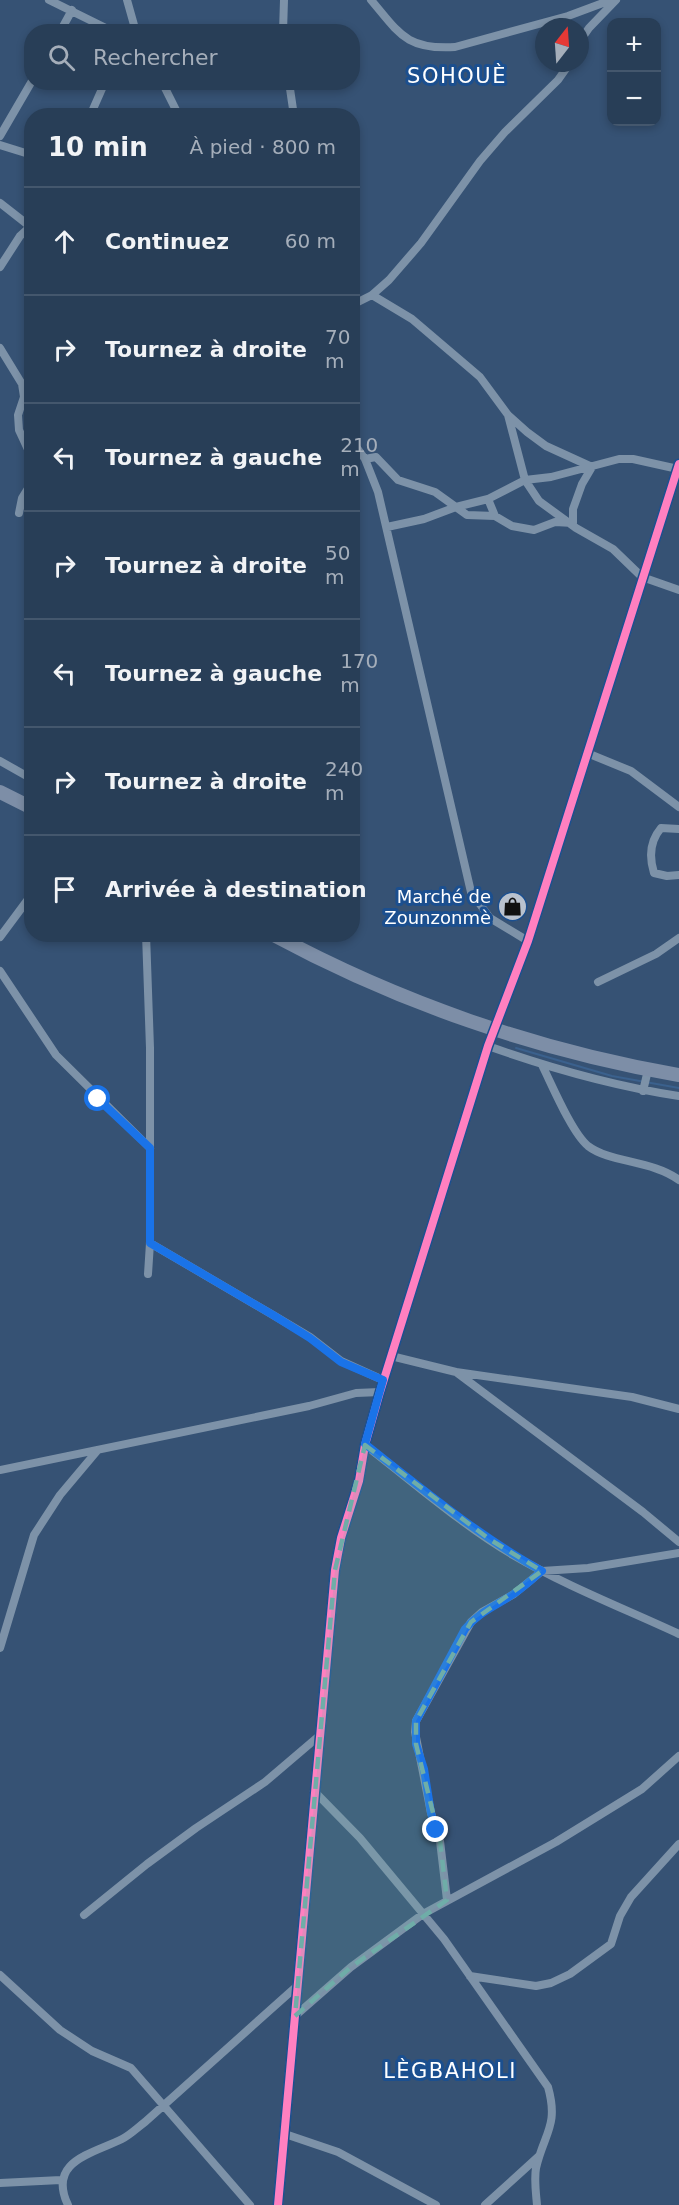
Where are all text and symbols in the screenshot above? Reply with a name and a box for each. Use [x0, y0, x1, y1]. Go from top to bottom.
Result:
north arrow [535, 18, 589, 72]
map controls [607, 18, 661, 126]
button: + [607, 18, 661, 72]
search box [24, 24, 360, 90]
icon: search [45, 41, 78, 74]
text: Rechercher [93, 45, 218, 70]
district label: SOHOUÈ [407, 63, 507, 88]
button: − [607, 72, 661, 126]
text: 10 min [48, 132, 148, 162]
text: À pied · 800 m [190, 135, 336, 159]
icon: ahead [48, 225, 81, 258]
text: Continuez [105, 229, 229, 254]
text: 60 m [285, 229, 336, 253]
text: 70 m [325, 325, 350, 373]
icon: right [48, 333, 81, 366]
text: Tournez à droite [105, 337, 307, 362]
text: 210 m [340, 433, 378, 481]
icon: left [48, 441, 81, 474]
text: Tournez à gauche [105, 445, 322, 470]
text: 50 m [325, 541, 350, 589]
icon: right [48, 549, 81, 582]
text: Tournez à droite [105, 553, 307, 578]
text: 170 m [340, 649, 378, 697]
icon: left [48, 657, 81, 690]
text: Tournez à gauche [105, 661, 322, 686]
text: 240 m [325, 757, 363, 805]
icon: right [48, 765, 81, 798]
text: Tournez à droite [105, 769, 307, 794]
icon: arrive [48, 873, 81, 906]
text: Arrivée à destination [105, 877, 367, 902]
place label: Marché de Zounzonmè [384, 886, 491, 928]
shop icon: Marché de Zounzonmè [496, 890, 528, 922]
route start [84, 1085, 110, 1111]
route end [422, 1816, 448, 1842]
district label: LÈGBAHOLI [383, 2058, 517, 2083]

